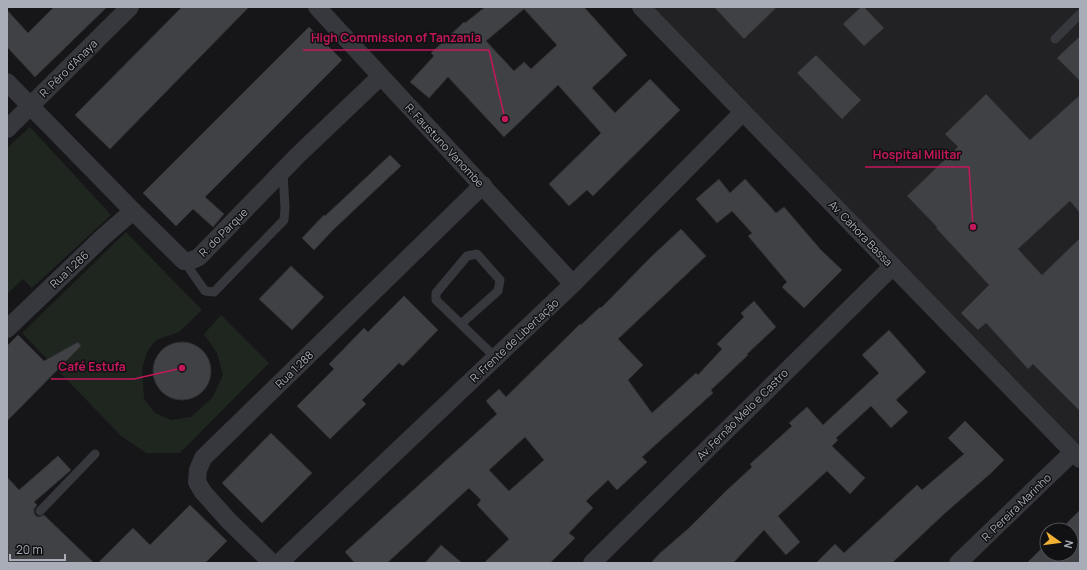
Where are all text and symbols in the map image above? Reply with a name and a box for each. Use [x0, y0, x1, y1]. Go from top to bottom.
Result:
callout: High Commission of Tanzania [303, 26, 489, 50]
text: High Commission of Tanzania [311, 29, 481, 46]
street label: R. Pêro d'Anaya [36, 36, 100, 100]
street label: R. Faustuno Vanombe [402, 100, 488, 191]
callout: Hospital Militar [865, 143, 969, 167]
text: Hospital Militar [873, 146, 961, 163]
street label: Av. Cahora Bassa [826, 197, 896, 269]
street label: R. do Parque [195, 204, 251, 260]
street label: Rua 1.286 [46, 247, 92, 291]
street label: R. Frente de Libertação [466, 295, 562, 385]
street label: Rua 1.288 [272, 347, 316, 391]
callout: Café Estufa [51, 355, 134, 379]
text: Café Estufa [58, 358, 126, 375]
street label: Av. Fernão Melo e Castro [693, 365, 791, 463]
street label: R. Pereira Marinho [978, 470, 1054, 544]
north arrow [1039, 522, 1079, 562]
scale bar [10, 536, 65, 562]
text: N [1061, 539, 1077, 550]
text: 20 m [16, 541, 43, 558]

